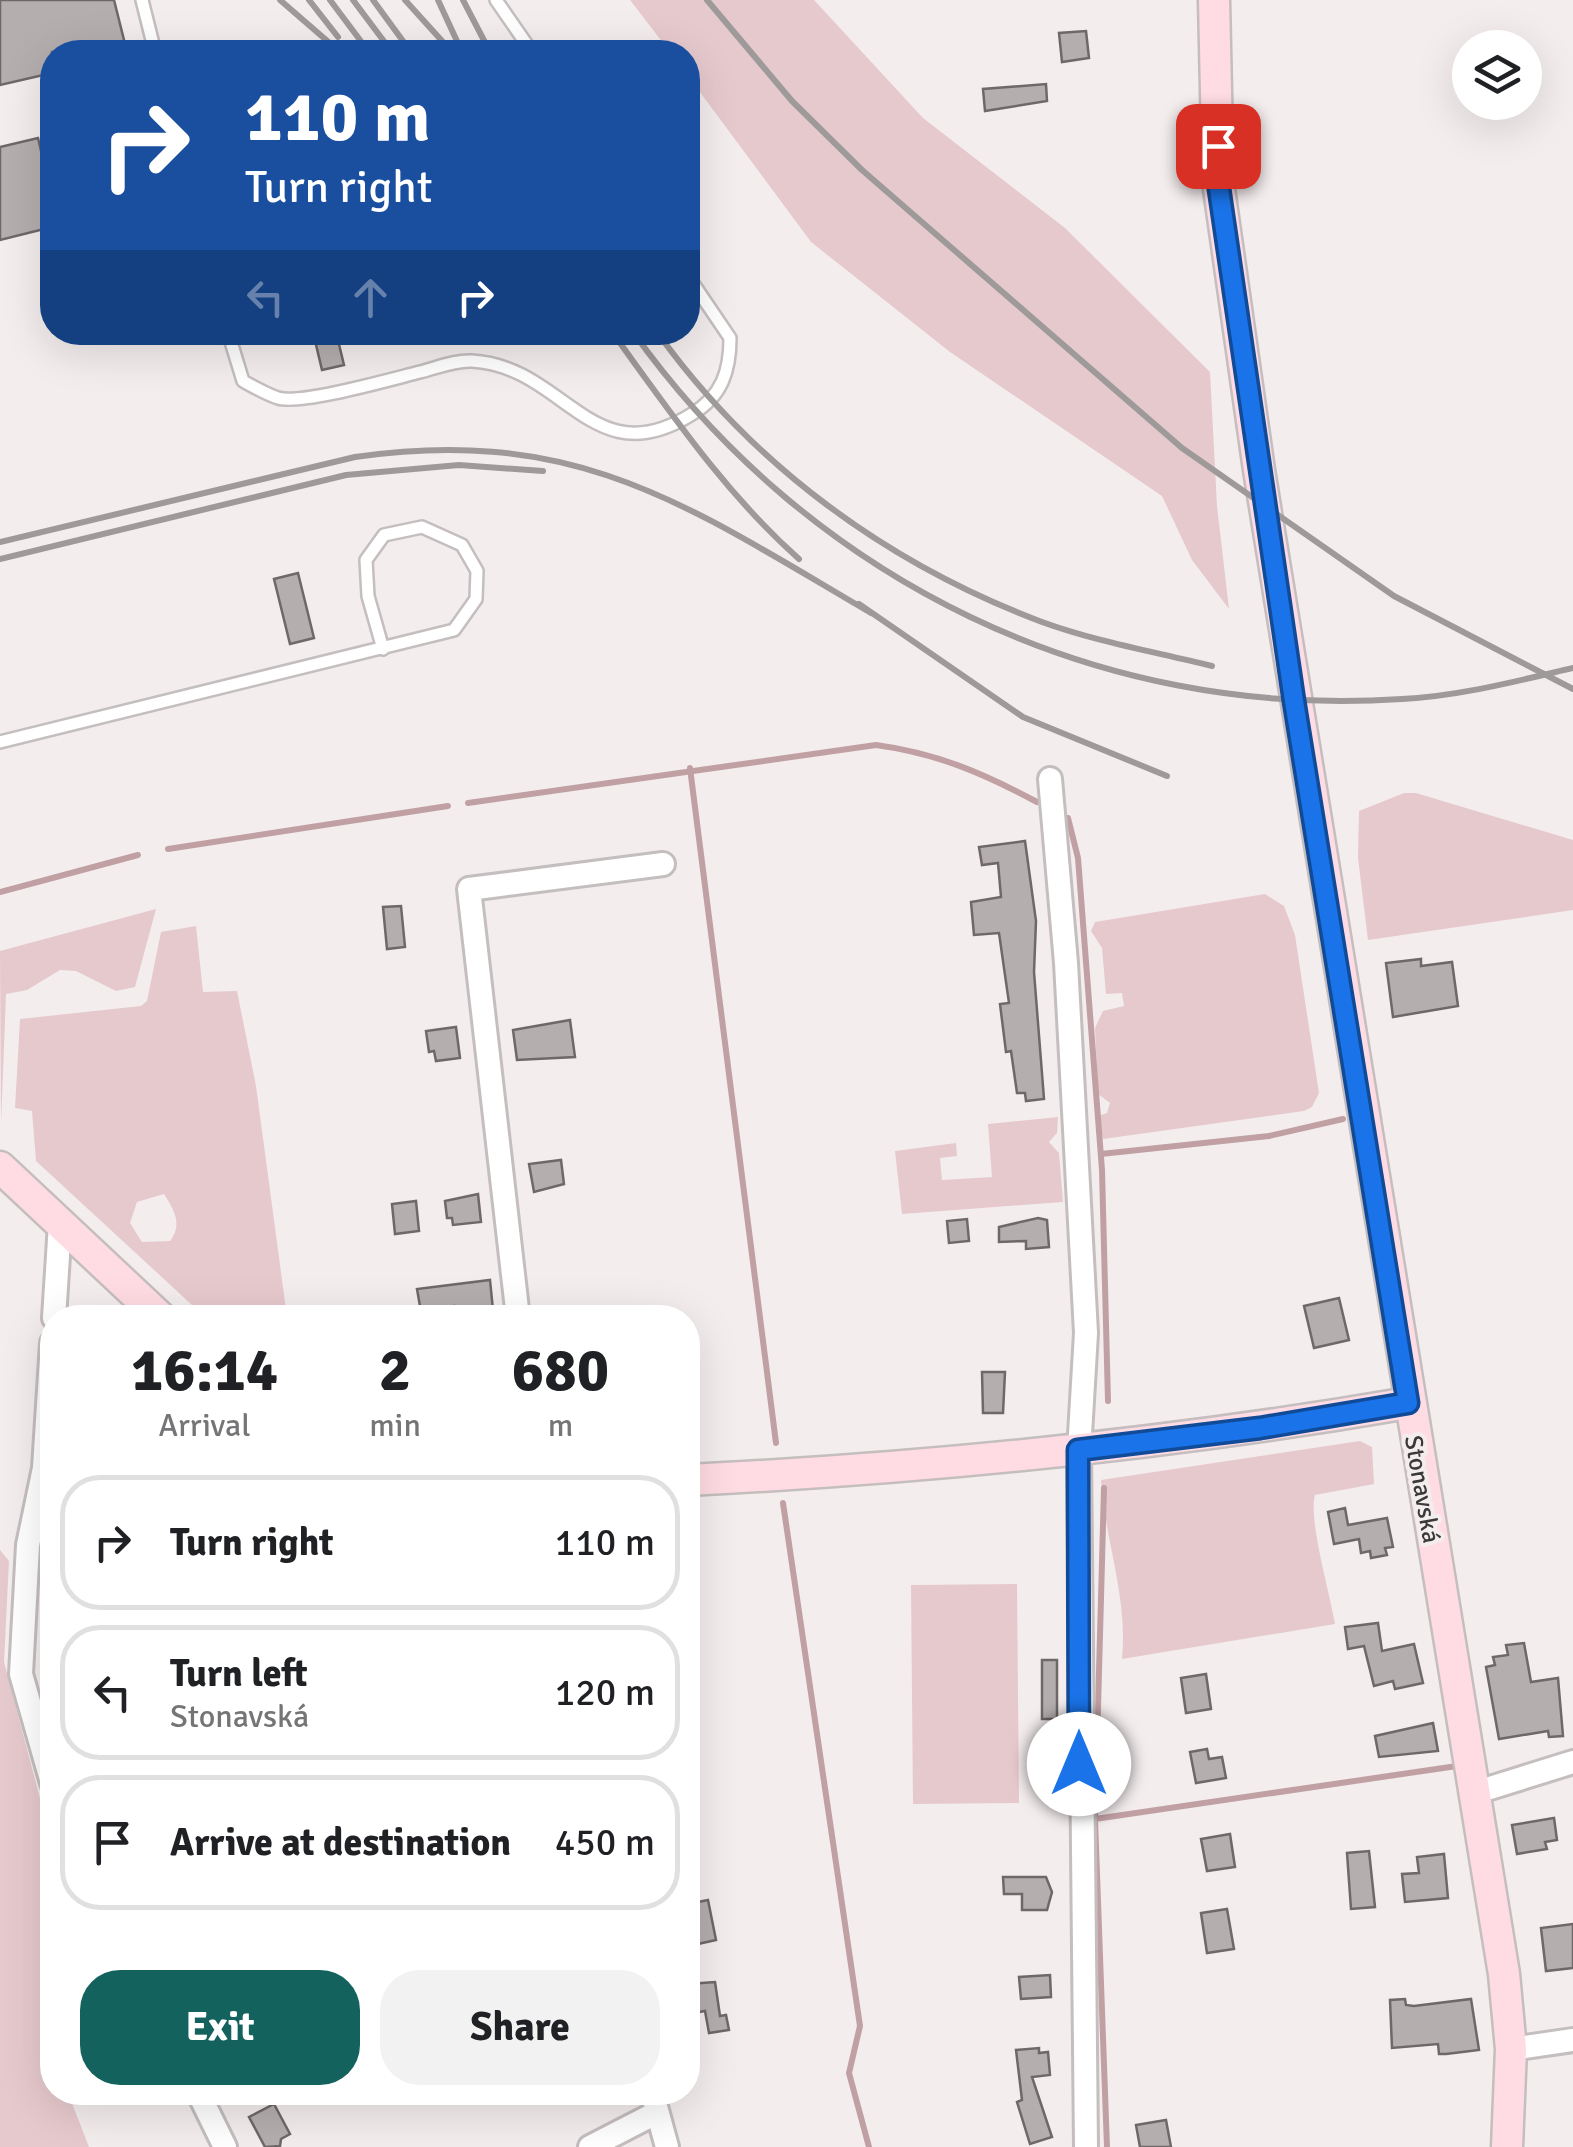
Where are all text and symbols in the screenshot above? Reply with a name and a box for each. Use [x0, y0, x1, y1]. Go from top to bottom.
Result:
map controls [1452, 30, 1542, 120]
button: layers [1452, 30, 1542, 120]
text: 110 m [245, 74, 430, 160]
icon: right [80, 80, 210, 210]
pin [1176, 104, 1261, 189]
icon: arrive [1191, 119, 1246, 174]
text: Turn right [245, 160, 433, 215]
icon: left [238, 270, 293, 325]
icon: ahead [343, 270, 398, 325]
icon: right [448, 270, 503, 325]
text: 16:14 [131, 1334, 278, 1408]
text: 2 [379, 1334, 411, 1408]
text: 680 [512, 1334, 609, 1408]
text: Arrival [159, 1406, 251, 1445]
text: min [369, 1406, 421, 1445]
text: m [548, 1406, 573, 1445]
street label: Stonavská [1398, 1433, 1447, 1545]
icon: right [85, 1515, 140, 1570]
text: Turn right [170, 1519, 334, 1566]
text: 110 m [555, 1519, 655, 1566]
text: Turn left [170, 1650, 308, 1697]
icon: left [85, 1665, 140, 1720]
text: 120 m [555, 1669, 655, 1716]
text: Stonavská [170, 1697, 309, 1736]
position arrow [1027, 1712, 1131, 1816]
icon: arrive [85, 1815, 140, 1870]
text: Arrive at destination [170, 1819, 511, 1866]
text: 450 m [555, 1819, 655, 1866]
button: Exit [80, 1970, 360, 2085]
button: Share [380, 1970, 660, 2085]

